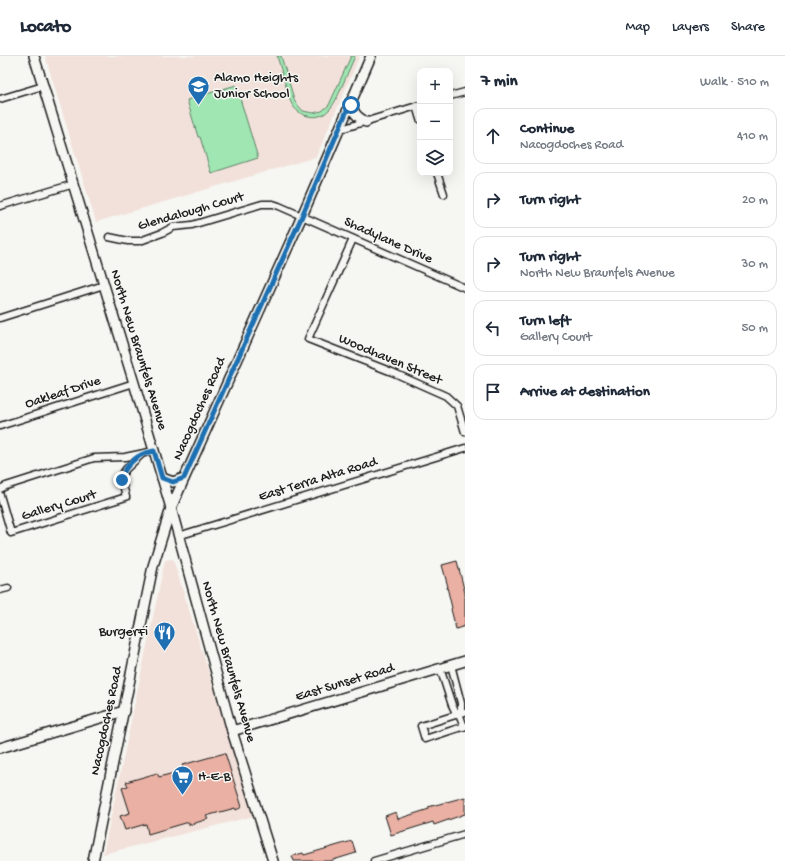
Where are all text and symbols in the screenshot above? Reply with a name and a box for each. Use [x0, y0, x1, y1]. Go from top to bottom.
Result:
text: Locato [20, 16, 71, 39]
text: Map [626, 19, 650, 36]
text: Layers [672, 19, 709, 36]
text: Share [731, 19, 765, 36]
map controls [417, 68, 453, 176]
button: + [417, 68, 453, 104]
place label: Alamo Heights Junior School [214, 70, 299, 103]
text: 7 min [481, 72, 518, 92]
school or university icon: Alamo Heights Junior School [186, 73, 212, 106]
text: Walk · 510 m [700, 75, 769, 90]
route start [342, 96, 360, 114]
button: − [417, 104, 453, 140]
text: Continue [520, 120, 574, 138]
icon: ahead [482, 125, 504, 147]
text: 410 m [737, 129, 768, 144]
text: Nacogdoches Road [520, 138, 623, 153]
button: layers [417, 140, 453, 176]
street label: Glendalough Court [136, 188, 247, 235]
icon: right [482, 189, 504, 211]
text: Turn right [520, 191, 580, 209]
text: 20 m [742, 193, 768, 208]
street label: Shadylane Drive [341, 214, 436, 268]
text: Turn right [520, 248, 580, 266]
icon: right [482, 253, 504, 275]
text: 30 m [742, 257, 768, 272]
text: North New Braunfels Avenue [520, 266, 675, 281]
street label: North New Braunfels Avenue [105, 268, 171, 433]
text: Turn left [520, 312, 571, 330]
icon: left [482, 317, 504, 339]
text: 50 m [741, 321, 768, 336]
text: Gallery Court [520, 330, 592, 345]
street label: Woodhaven Street [336, 331, 445, 390]
street label: Nacogdoches Road [170, 353, 231, 463]
street label: Oakleaf Drive [23, 373, 104, 413]
icon: arrive [482, 381, 504, 403]
text: Arrive at destination [520, 383, 650, 401]
street label: East Terra Alta Road [257, 453, 381, 506]
route end [113, 471, 131, 489]
street label: Gallery Court [20, 486, 100, 525]
street label: North New Braunfels Avenue [197, 580, 259, 745]
restaurant icon: BurgerFi [151, 619, 177, 652]
place label: BurgerFi [98, 624, 148, 641]
street label: East Sunset Road [294, 659, 398, 706]
street label: Nacogdoches Road [87, 663, 127, 777]
supermarket icon: H-E-B [169, 764, 195, 797]
place label: H-E-B [198, 769, 232, 786]

